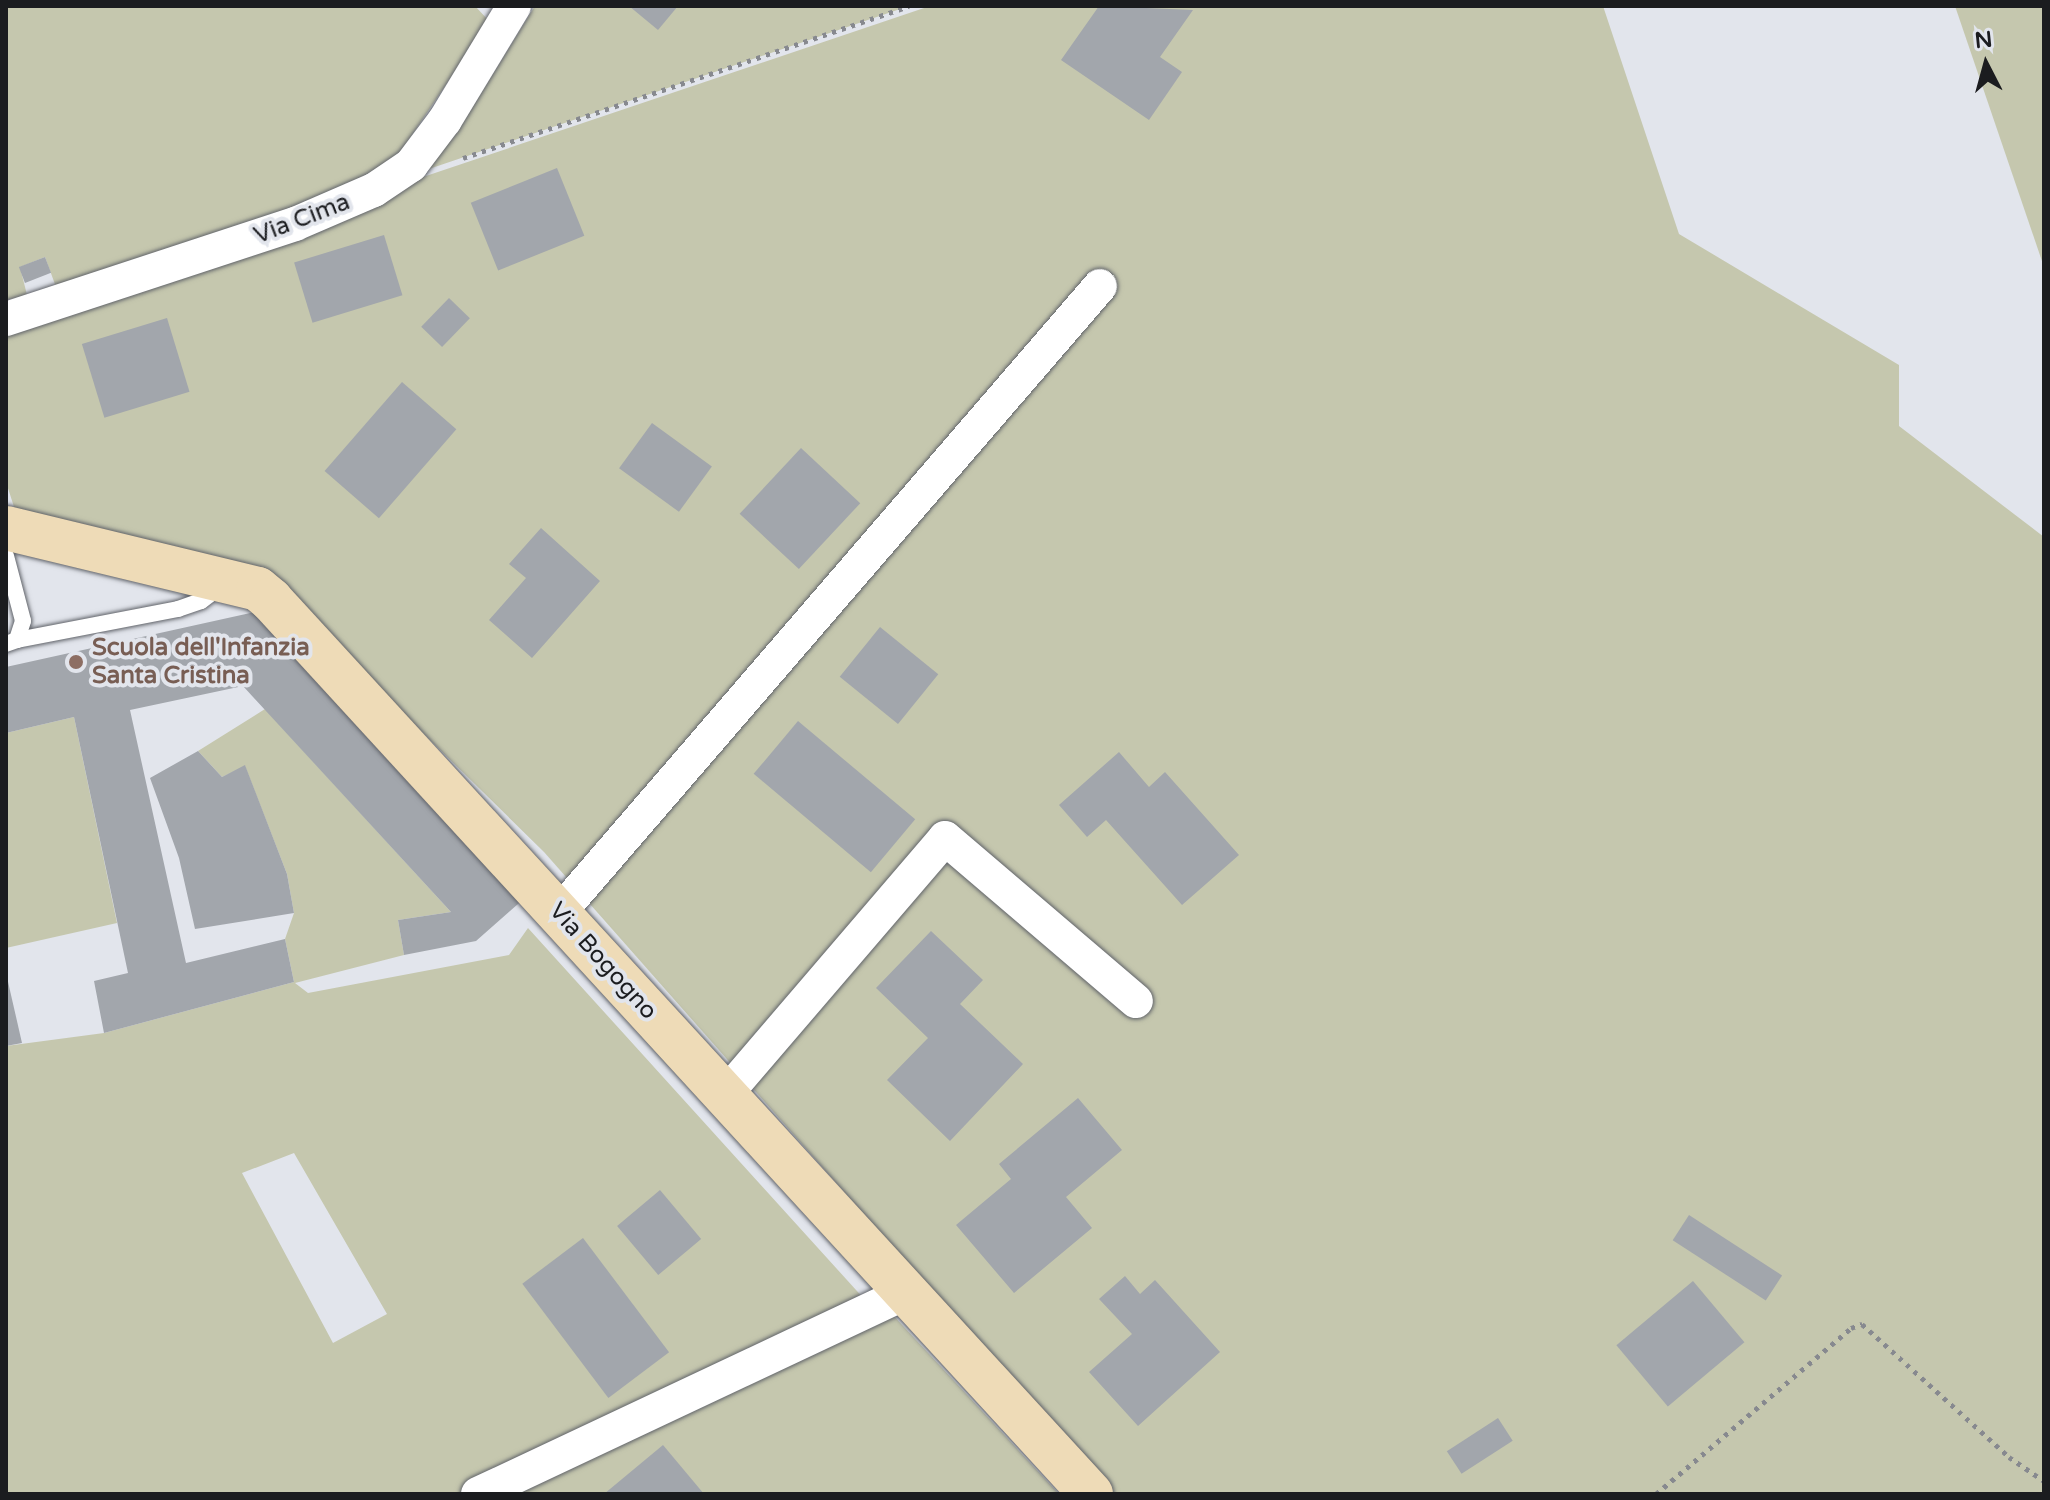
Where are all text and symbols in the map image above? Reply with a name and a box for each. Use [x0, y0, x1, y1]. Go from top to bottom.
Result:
north arrow [1946, 24, 2026, 104]
text: N [1973, 26, 1994, 54]
street label: Via Cima [250, 188, 354, 250]
place label: Scuola dell'Infanzia Santa Cristina [92, 634, 310, 690]
marker: Scuola dell'Infanzia Santa Cristina [67, 653, 85, 671]
street label: Via Bogogno [543, 897, 663, 1025]

